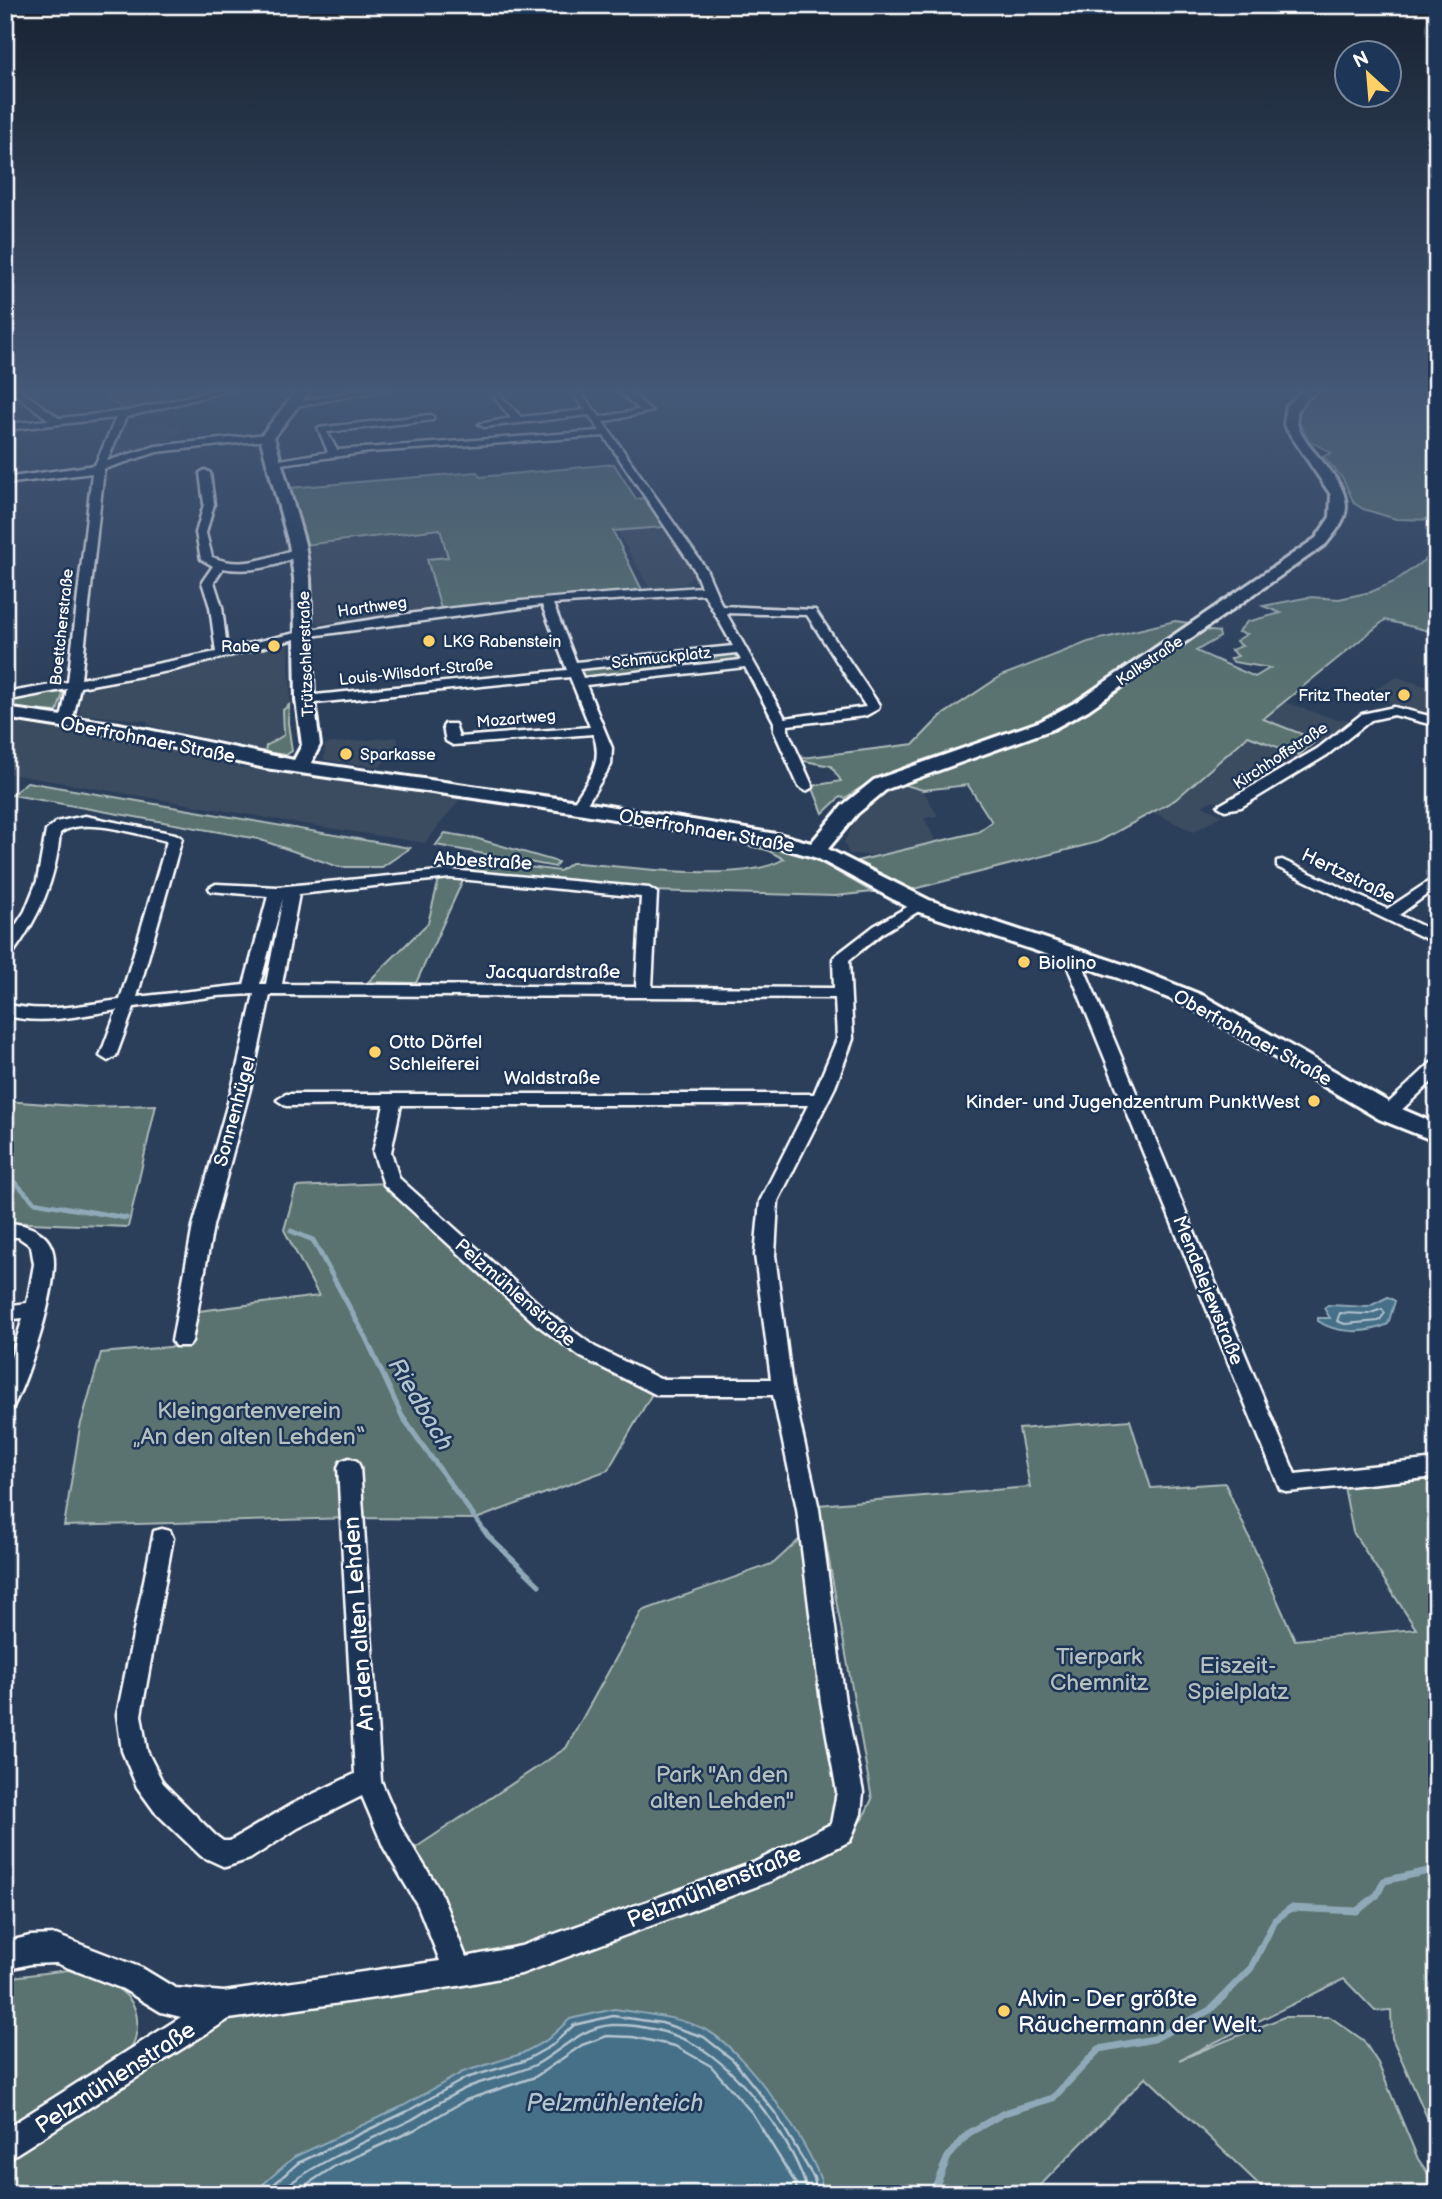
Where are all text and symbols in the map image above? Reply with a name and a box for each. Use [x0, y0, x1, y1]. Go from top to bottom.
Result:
north arrow [1334, 38, 1404, 108]
text: N [1350, 47, 1373, 74]
street label: Boettcherstraße [47, 567, 78, 686]
street label: Trützschlerstraße [295, 590, 318, 717]
street label: Harthweg [336, 593, 408, 622]
street label: Kalkstraße [1113, 632, 1187, 690]
marker: LKG Rabenstein [421, 633, 437, 649]
place label: LKG Rabenstein [443, 633, 561, 652]
place label: Rabe [221, 638, 261, 657]
marker: Rabe [266, 638, 282, 654]
street label: Schmuckplatz [611, 644, 712, 673]
street label: Louis-Wilsdorf-Straße [338, 655, 495, 690]
place label: Fritz Theater [1298, 687, 1390, 706]
marker: Fritz Theater [1396, 687, 1412, 703]
street label: Mozartweg [476, 707, 557, 732]
street label: Oberfrohnaer Straße [58, 712, 237, 769]
street label: Kirchhoffstraße [1230, 718, 1332, 794]
marker: Sparkasse [338, 746, 354, 762]
place label: Sparkasse [360, 746, 436, 765]
street label: Oberfrohnaer Straße [617, 805, 796, 858]
street label: Hertzstraße [1298, 844, 1399, 909]
street label: Abbestraße [433, 847, 533, 876]
place label: Biolino [1038, 952, 1096, 975]
marker: Biolino [1016, 954, 1032, 970]
street label: Jacquardstraße [486, 961, 620, 984]
street label: Oberfrohnaer Straße [1169, 985, 1336, 1091]
place label: Otto Dörfel Schleiferei [389, 1031, 482, 1076]
marker: Otto Dörfel Schleiferei [367, 1044, 383, 1060]
street label: Sonnenhügel [210, 1054, 261, 1169]
street label: Waldstraße [504, 1067, 600, 1090]
place label: Kinder- und Jugendzentrum PunktWest [966, 1091, 1300, 1114]
marker: Kinder- und Jugendzentrum PunktWest [1306, 1093, 1322, 1109]
street label: Mendelejewstraße [1167, 1213, 1248, 1368]
street label: Pelzmühlenstraße [450, 1234, 580, 1352]
water label: Riedbach [382, 1353, 460, 1456]
park label: Kleingartenverein „An den alten Lehden“ [132, 1397, 366, 1451]
street label: An den alten Lehden [338, 1516, 380, 1732]
park label: Tierpark Chemnitz [1050, 1643, 1149, 1697]
park label: Eiszeit- Spielplatz [1188, 1652, 1289, 1706]
park label: Park "An den alten Lehden" [650, 1761, 794, 1815]
street label: Pelzmühlenstraße [623, 1839, 805, 1935]
place label: Alvin - Der größte Räuchermann der Welt. [1018, 1985, 1262, 2039]
marker: Alvin - Der größte Räuchermann der Welt. [996, 2003, 1012, 2019]
street label: Pelzmühlenstraße [30, 2016, 201, 2140]
water label: Pelzmühlenteich [527, 2089, 703, 2118]

